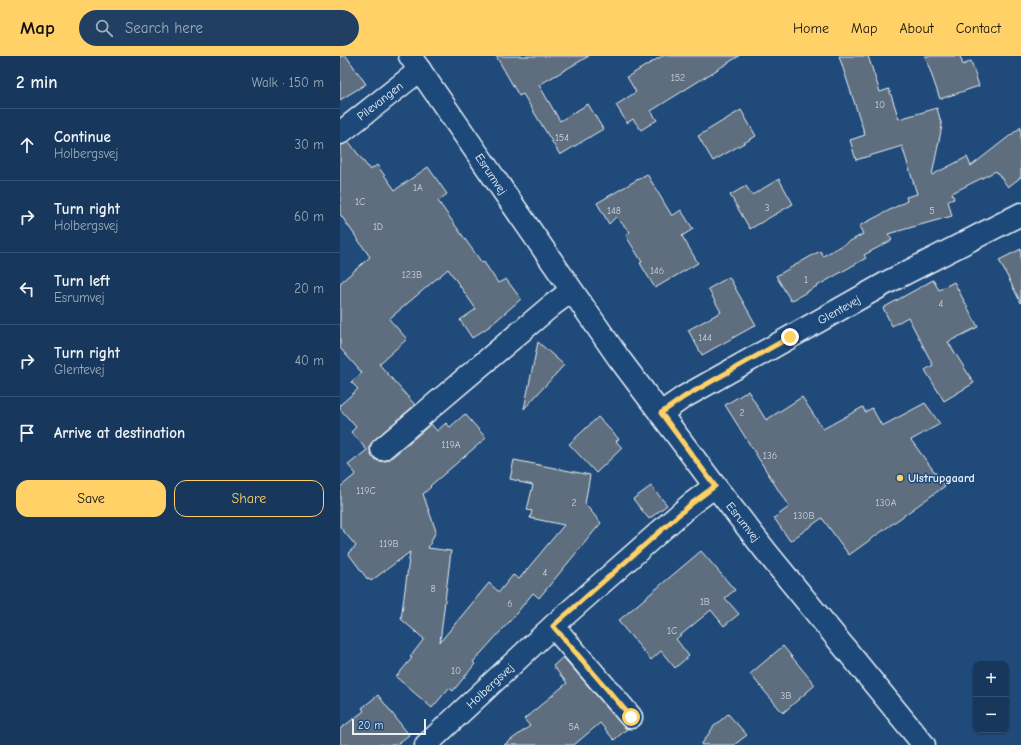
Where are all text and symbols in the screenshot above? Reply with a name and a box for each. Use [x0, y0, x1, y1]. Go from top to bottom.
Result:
search box [79, 10, 359, 46]
text: Map [20, 17, 55, 39]
icon: search [93, 17, 115, 39]
text: Search here [125, 19, 203, 37]
text: Home [793, 20, 829, 37]
text: Map [851, 20, 877, 37]
text: About [899, 20, 934, 37]
text: Contact [956, 20, 1001, 37]
house number: 152 [671, 72, 685, 84]
text: 2 min [16, 73, 57, 92]
text: Walk · 150 m [252, 75, 324, 90]
street label: Pilevangen [354, 79, 406, 123]
house number: 10 [875, 99, 885, 111]
text: Continue [54, 128, 111, 146]
house number: 154 [555, 132, 569, 144]
icon: ahead [16, 134, 38, 156]
text: 30 m [294, 137, 324, 152]
text: Holbergsvej [54, 146, 118, 161]
street label: Esrumvej [472, 151, 510, 197]
house number: 1A [413, 182, 423, 194]
house number: 1C [355, 196, 365, 208]
text: Turn right [54, 200, 120, 218]
house number: 3 [764, 202, 770, 214]
house number: 148 [607, 205, 621, 217]
house number: 5 [929, 205, 935, 217]
icon: right [16, 206, 38, 228]
text: 60 m [294, 209, 324, 224]
text: Holbergsvej [54, 218, 118, 233]
house number: 1D [373, 221, 383, 233]
house number: 146 [650, 265, 664, 277]
house number: 123B [402, 269, 422, 281]
text: Turn left [54, 272, 110, 290]
house number: 1 [804, 274, 808, 286]
icon: left [16, 278, 38, 300]
text: 20 m [294, 281, 324, 296]
text: Esrumvej [54, 290, 105, 305]
street label: Glentevej [815, 293, 863, 327]
house number: 4 [939, 298, 944, 310]
route end [781, 328, 799, 346]
house number: 144 [698, 332, 712, 344]
text: Turn right [54, 344, 120, 362]
icon: right [16, 350, 38, 372]
text: 40 m [295, 353, 324, 368]
text: Glentevej [54, 362, 104, 377]
house number: 2 [739, 407, 745, 419]
icon: arrive [16, 422, 38, 444]
text: Arrive at destination [54, 424, 185, 442]
house number: 119A [441, 439, 461, 451]
house number: 136 [763, 450, 777, 462]
place label: Ulstrupgaard [908, 471, 975, 485]
marker: Ulstrupgaard [895, 473, 905, 483]
button: Save [16, 480, 166, 517]
button: Share [174, 480, 324, 517]
house number: 119C [356, 485, 376, 497]
house number: 2 [571, 497, 577, 509]
house number: 130A [876, 497, 897, 509]
street label: Esrumvej [723, 499, 763, 545]
house number: 130B [793, 510, 815, 522]
house number: 119B [379, 538, 399, 550]
house number: 4 [543, 567, 548, 579]
house number: 8 [430, 583, 436, 595]
house number: 1B [700, 596, 710, 608]
house number: 6 [507, 598, 513, 610]
house number: 1C [667, 625, 677, 637]
street label: Holbergsvej [463, 661, 517, 711]
map controls [973, 661, 1009, 733]
button: + [973, 661, 1009, 697]
house number: 10 [451, 665, 461, 677]
house number: 3B [780, 690, 792, 702]
button: − [973, 697, 1009, 733]
route start [622, 708, 640, 726]
scale bar [352, 717, 426, 736]
text: 20 m [358, 719, 383, 732]
house number: 5A [568, 721, 580, 733]

